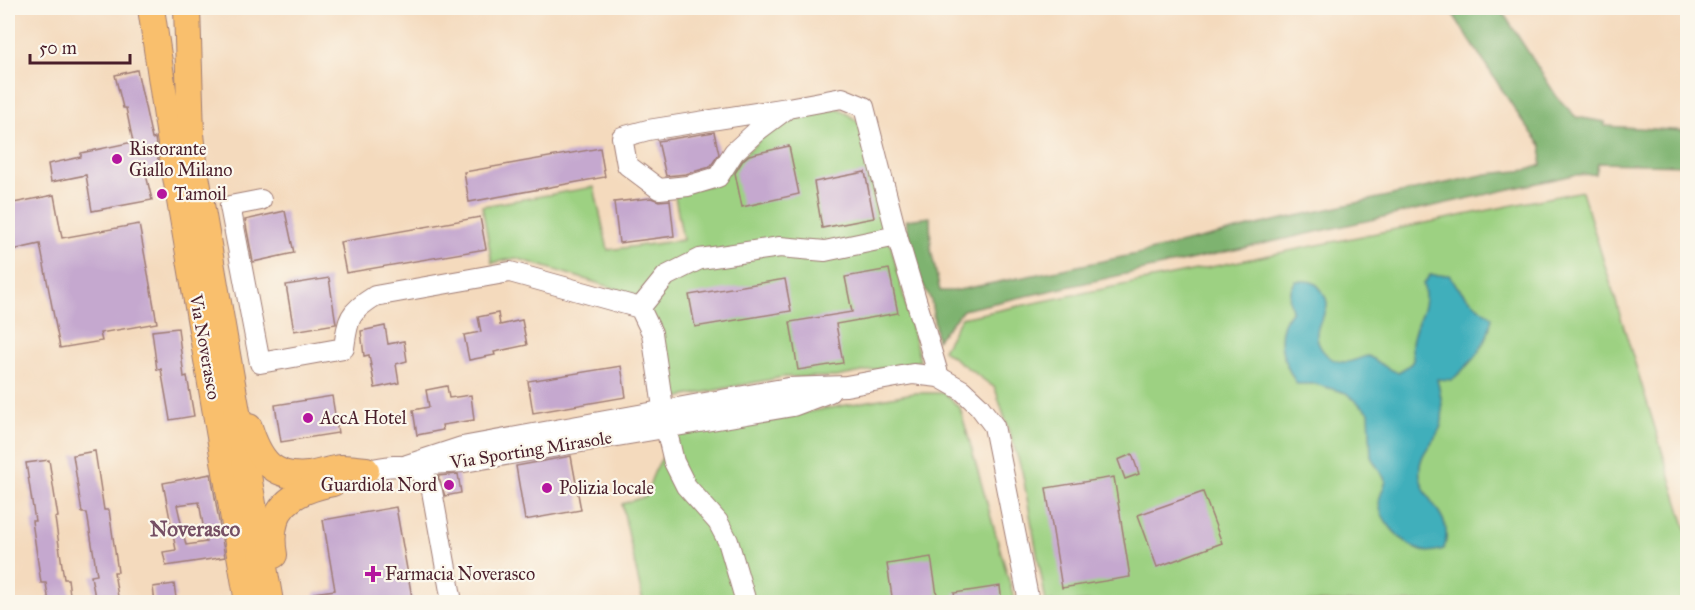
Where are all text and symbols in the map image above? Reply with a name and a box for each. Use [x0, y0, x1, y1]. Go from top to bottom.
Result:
scale bar [30, 27, 130, 65]
text: 50 m [39, 37, 77, 59]
place label: Ristorante Giallo Milano [129, 138, 232, 181]
marker: Ristorante Giallo Milano [110, 152, 124, 166]
place label: Tamoil [174, 183, 227, 205]
marker: Tamoil [155, 187, 169, 201]
street label: Via Noverasco [185, 292, 225, 401]
place label: AccA Hotel [319, 407, 407, 429]
marker: AccA Hotel [301, 411, 315, 425]
street label: Via Sporting Mirasole [448, 426, 614, 475]
place label: Guardiola Nord [321, 474, 437, 496]
place label: Polizia locale [559, 477, 654, 499]
marker: Guardiola Nord [442, 478, 456, 492]
marker: Polizia locale [540, 481, 554, 495]
district label: Noverasco [150, 516, 241, 542]
place label: Farmacia Noverasco [385, 563, 535, 585]
marker: Farmacia Noverasco [366, 567, 380, 581]

